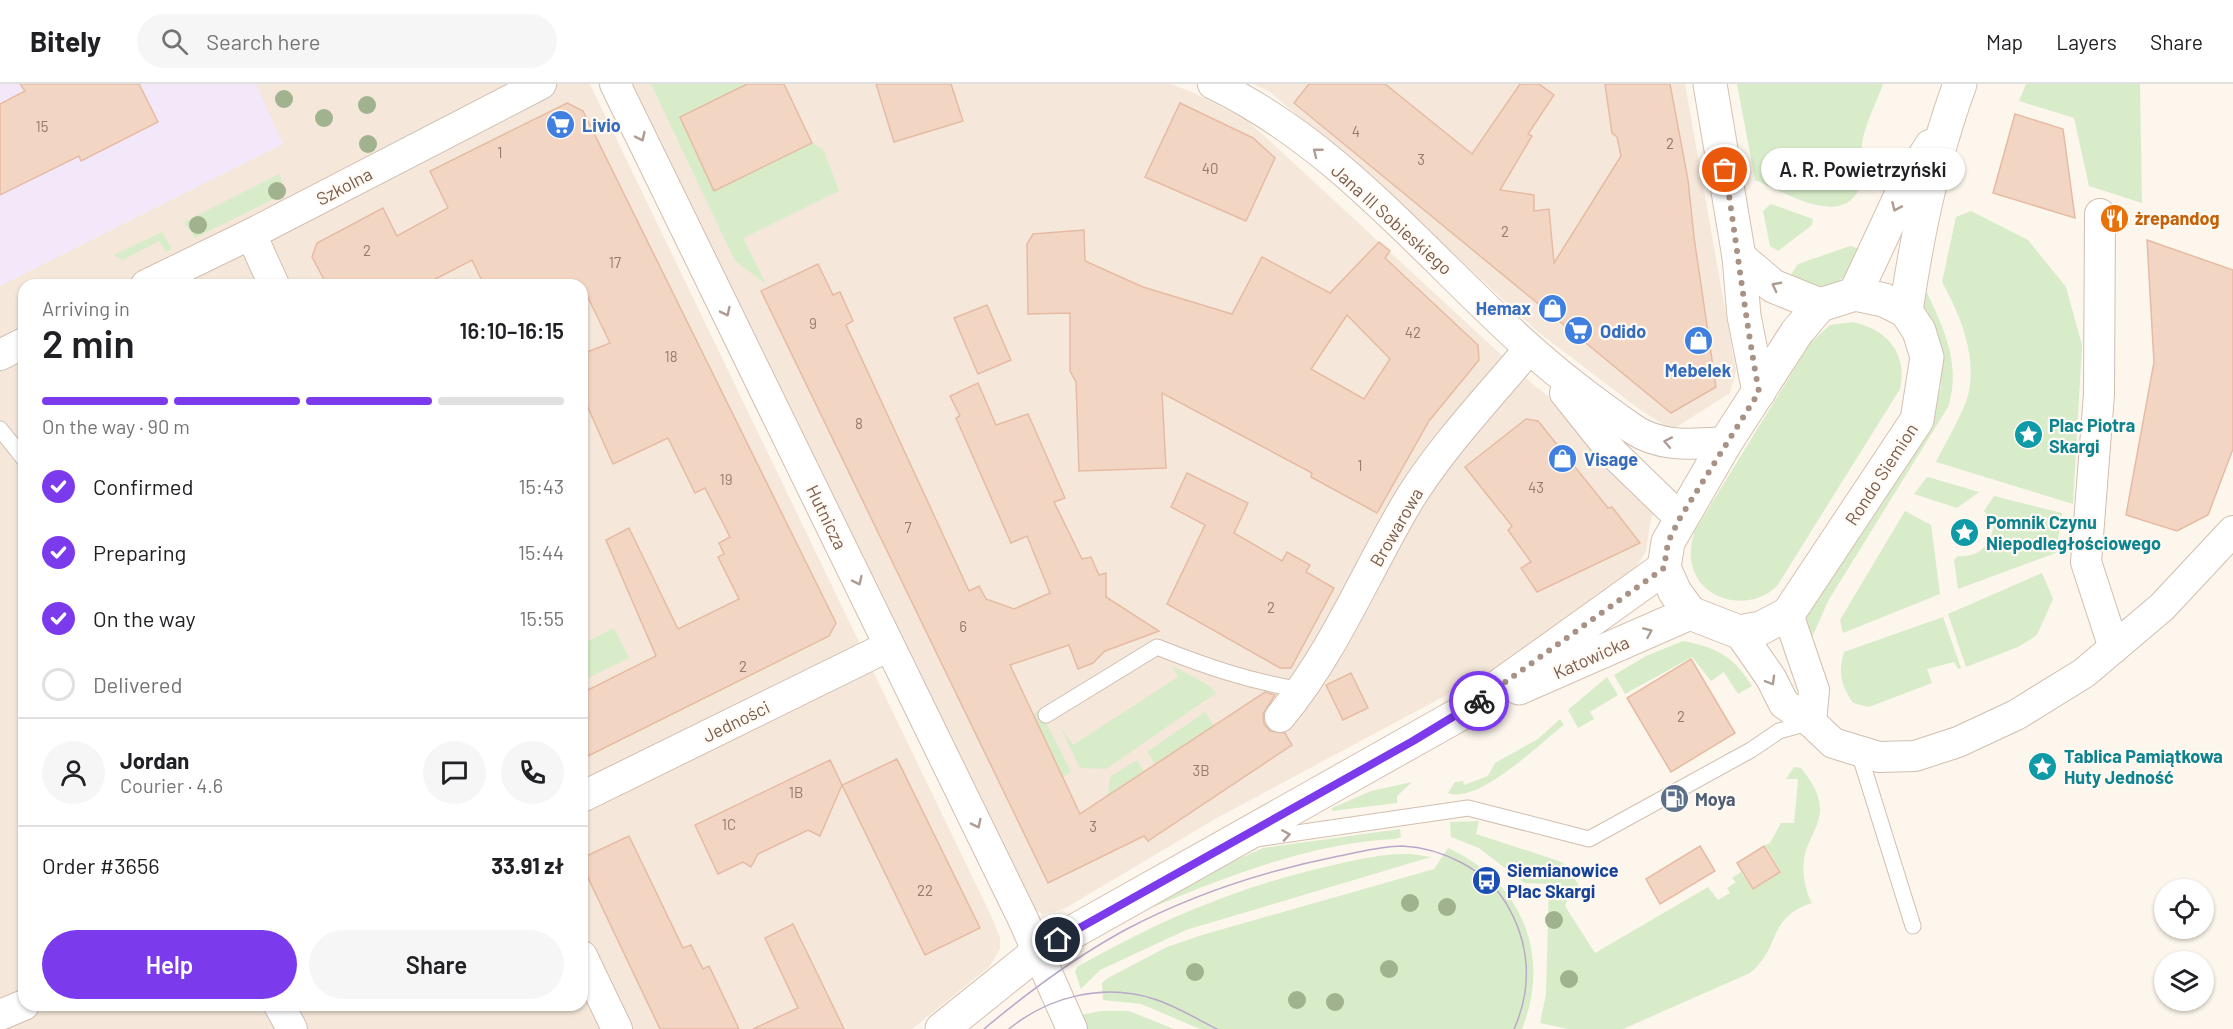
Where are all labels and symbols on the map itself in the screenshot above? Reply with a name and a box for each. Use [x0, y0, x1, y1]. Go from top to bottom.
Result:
supermarket icon: Livio [545, 109, 577, 141]
place label: Livio [582, 114, 621, 136]
house number: 15 [36, 117, 48, 135]
house number: 4 [1352, 122, 1360, 140]
one-way arrow [633, 130, 645, 141]
house number: 2 [1666, 134, 1674, 152]
house number: 1 [497, 143, 503, 161]
pin [1699, 144, 1750, 195]
one-way arrow [1313, 148, 1324, 159]
callout: A. R. Powietrzyński [1761, 149, 1965, 191]
house number: 3 [1417, 150, 1425, 168]
house number: 40 [1202, 159, 1218, 177]
street label: Jana III Sobieskiego [1327, 159, 1457, 279]
street label: Szkolna [312, 162, 376, 210]
one-way arrow [1891, 201, 1903, 212]
restaurant icon: żrepandog [2098, 202, 2130, 234]
place label: żrepandog [2135, 207, 2220, 229]
house number: 2 [1501, 222, 1509, 240]
house number: 2 [363, 241, 371, 259]
house number: 17 [609, 253, 621, 271]
one-way arrow [1772, 282, 1783, 293]
shop icon: Hemax [1536, 292, 1568, 324]
place label: Hemax [1476, 297, 1531, 319]
one-way arrow [719, 305, 731, 316]
house number: 9 [809, 314, 817, 332]
supermarket icon: Odido [1563, 315, 1595, 347]
place label: Odido [1600, 320, 1646, 342]
house number: 42 [1405, 323, 1421, 341]
shop icon: Mebelek [1682, 325, 1714, 357]
house number: 18 [664, 347, 678, 365]
place label: Mebelek [1665, 359, 1732, 381]
house number: 8 [855, 414, 863, 432]
place label: Plac Piotra Skargi [2049, 414, 2135, 457]
street label: Rondo Siemion [1840, 419, 1922, 529]
place icon: Plac Piotra Skargi [2012, 419, 2044, 451]
one-way arrow [1663, 437, 1673, 449]
shop icon: Visage [1547, 443, 1579, 475]
place label: Visage [1584, 448, 1638, 470]
house number: 1 [1357, 456, 1363, 474]
house number: 19 [719, 470, 733, 488]
house number: 43 [1528, 478, 1544, 496]
street label: Hutnicza [802, 481, 852, 553]
street label: Browarowa [1365, 484, 1427, 570]
place label: Pomnik Czynu Niepodległościowego [1986, 511, 2161, 554]
place icon: Pomnik Czynu Niepodległościowego [1949, 516, 1981, 548]
house number: 7 [904, 518, 912, 536]
one-way arrow [851, 575, 862, 586]
house number: 2 [1267, 598, 1275, 616]
house number: 6 [959, 617, 967, 635]
one-way arrow [1642, 627, 1653, 639]
street label: Katowicka [1550, 631, 1632, 683]
house number: 2 [739, 657, 747, 675]
courier [1449, 671, 1509, 731]
one-way arrow [1764, 675, 1776, 685]
street label: Jedności [699, 695, 773, 747]
house number: 2 [1677, 707, 1685, 725]
place label: Tablica Pamiątkowa Huty Jedność [2064, 745, 2223, 788]
place icon: Tablica Pamiątkowa Huty Jedność [2027, 750, 2059, 782]
house number: 3B [1192, 761, 1210, 779]
house number: 1B [789, 783, 803, 801]
fuel station icon: Moya [1658, 783, 1690, 815]
place label: Moya [1695, 788, 1735, 810]
house number: 1C [722, 815, 736, 833]
one-way arrow [969, 817, 981, 828]
house number: 3 [1089, 817, 1097, 835]
one-way arrow [1280, 829, 1290, 842]
place label: Siemianowice Plac Skargi [1507, 859, 1619, 902]
bus stop icon: Siemianowice Plac Skargi [1470, 864, 1502, 896]
house number: 22 [917, 881, 933, 899]
pin [1032, 914, 1083, 965]

